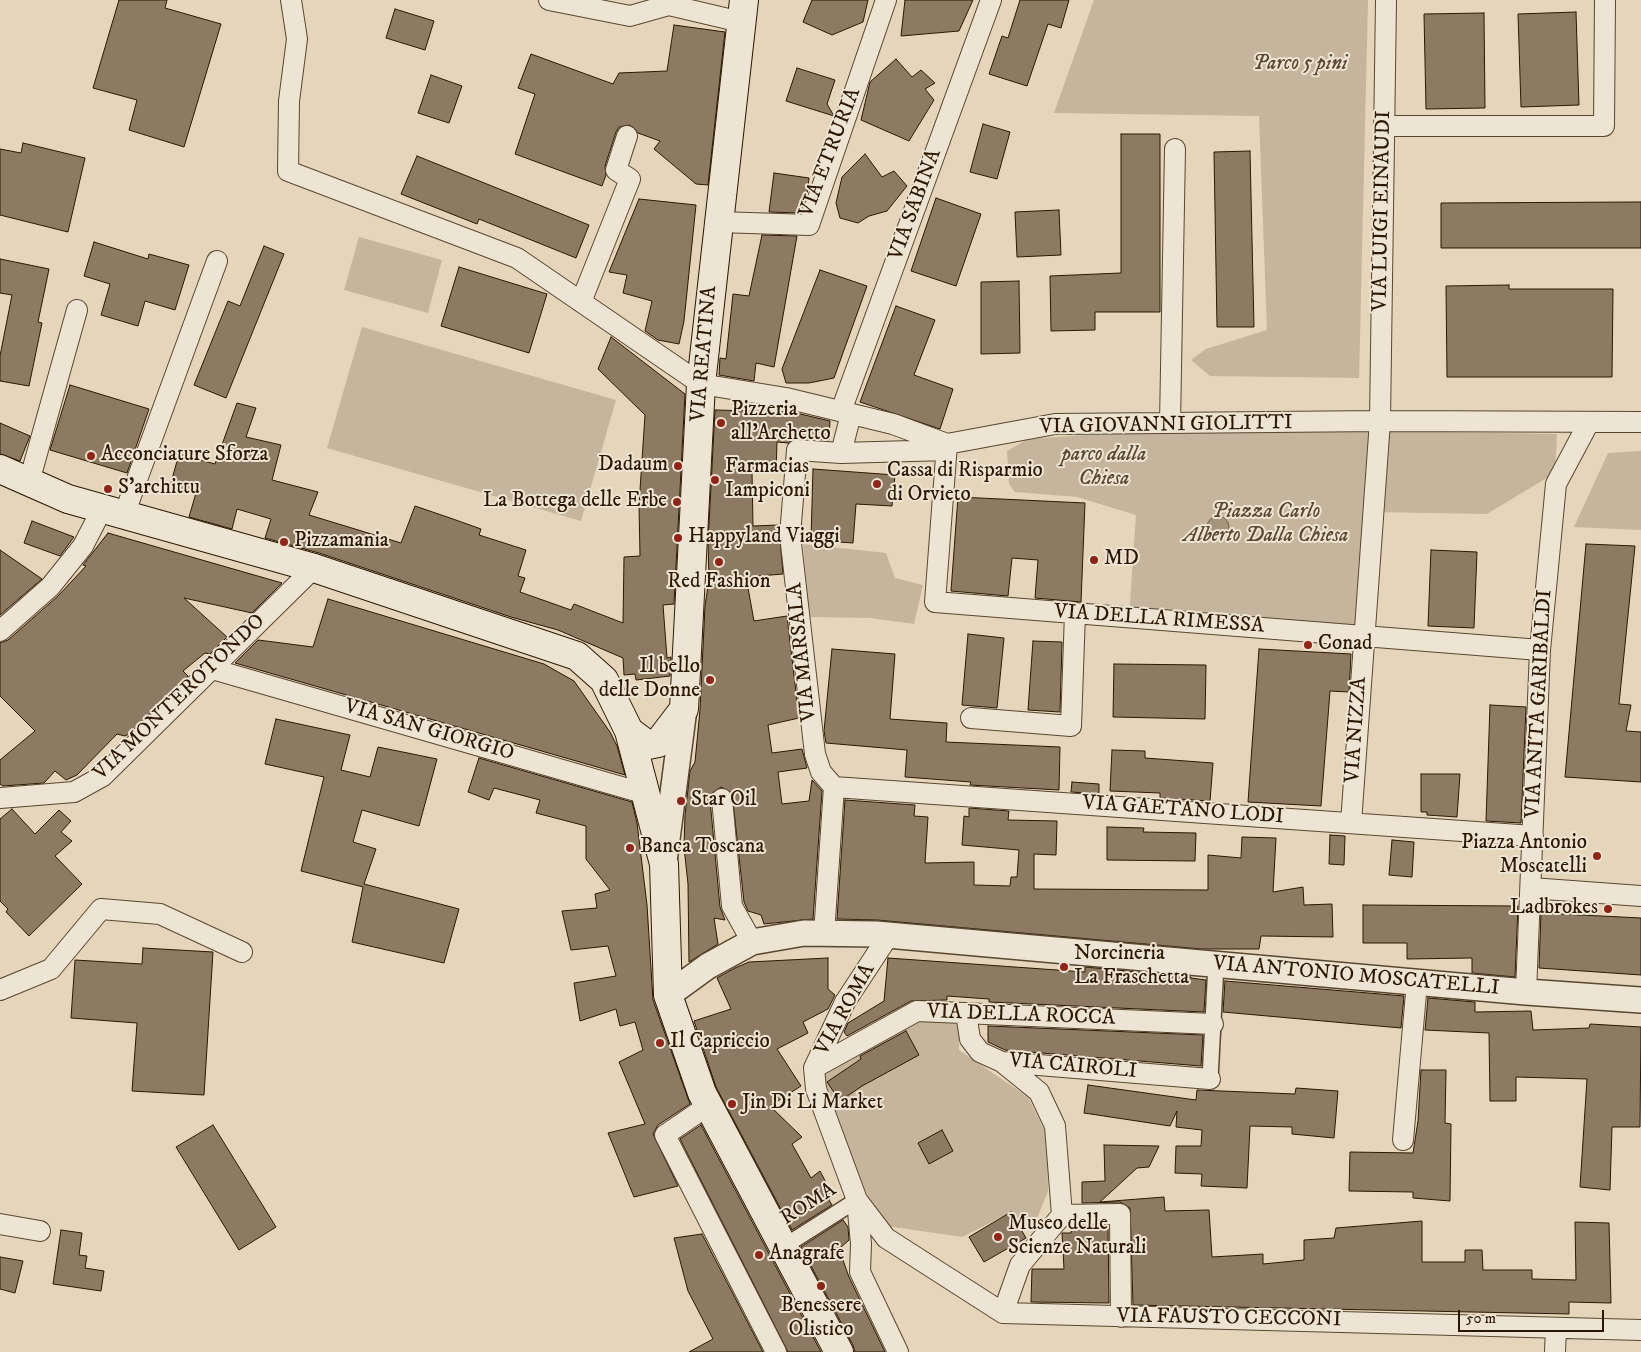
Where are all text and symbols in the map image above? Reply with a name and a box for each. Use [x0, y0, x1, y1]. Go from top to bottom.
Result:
park label: Parco 5 pini [1253, 52, 1347, 78]
street label: VIA ETRURIA [795, 85, 867, 221]
street label: VIA LUIGI EINAUDI [1369, 110, 1397, 312]
street label: VIA SABINA [884, 146, 948, 264]
street label: VIA REATINA [687, 285, 723, 423]
place label: Pizzeria all'Archetto [731, 398, 831, 448]
street label: VIA GIOVANNI GIOLITTI [1039, 411, 1293, 441]
marker: Pizzeria all'Archetto [715, 417, 727, 429]
place label: Acconciature Sforza [101, 443, 268, 469]
park label: parco dalla Chiesa [1062, 443, 1146, 493]
marker: Acconciature Sforza [85, 450, 97, 462]
place label: Dadaum [598, 453, 668, 479]
place label: Farmacias Iampiconi [725, 455, 810, 505]
place label: Cassa di Risparmio di Orvieto [887, 459, 1043, 509]
marker: Dadaum [672, 460, 684, 472]
marker: Farmacias Iampiconi [709, 474, 721, 486]
place label: S'archittu [118, 476, 200, 502]
marker: Cassa di Risparmio di Orvieto [871, 478, 883, 490]
marker: S'archittu [102, 483, 114, 495]
place label: La Bottega delle Erbe [483, 489, 667, 515]
marker: La Bottega delle Erbe [671, 496, 683, 508]
park label: Piazza Carlo Alberto Dalla Chiesa [1184, 500, 1348, 550]
place label: Happyland Viaggi [688, 525, 840, 551]
place label: Pizzamania [294, 529, 389, 555]
marker: Happyland Viaggi [672, 532, 684, 544]
marker: Pizzamania [278, 536, 290, 548]
place label: MD [1104, 547, 1139, 573]
marker: MD [1088, 554, 1100, 566]
marker: Red Fashion [713, 556, 725, 568]
place label: Red Fashion [667, 570, 771, 596]
street label: VIA MARSALA [783, 581, 823, 723]
street label: VIA ANITA GARIBALDI [1521, 589, 1559, 819]
street label: VIA DELLA RIMESSA [1053, 600, 1265, 640]
street label: VIA MONTEROTONDO [89, 610, 271, 786]
place label: Conad [1318, 632, 1373, 658]
marker: Conad [1302, 639, 1314, 651]
place label: Il bello delle Donne [599, 655, 700, 705]
marker: Il bello delle Donne [704, 674, 716, 686]
street label: VIA NIZZA [1341, 676, 1373, 784]
street label: VIA SAN GIORGIO [341, 695, 517, 767]
place label: Star Oil [691, 788, 757, 814]
street label: VIA GAETANO LODI [1082, 791, 1284, 831]
marker: Star Oil [675, 795, 687, 807]
place label: Piazza Antonio Moscatelli [1461, 831, 1587, 881]
place label: Banca Toscana [640, 835, 764, 861]
marker: Banca Toscana [624, 842, 636, 854]
marker: Piazza Antonio Moscatelli [1591, 850, 1603, 862]
place label: Ladbrokes [1510, 896, 1598, 922]
marker: Ladbrokes [1602, 903, 1614, 915]
place label: Norcineria La Fraschetta [1074, 942, 1189, 992]
street label: VIA ANTONIO MOSCATELLI [1212, 952, 1500, 1002]
street label: VIA ROMA [811, 960, 881, 1060]
marker: Norcineria La Fraschetta [1058, 961, 1070, 973]
street label: VIA DELLA ROCCA [926, 1000, 1116, 1032]
place label: Il Capriccio [670, 1030, 770, 1056]
marker: Il Capriccio [654, 1037, 666, 1049]
street label: VIA CAIROLI [1008, 1049, 1138, 1085]
place label: Jin Di Li Market [742, 1091, 883, 1117]
marker: Jin Di Li Market [726, 1098, 738, 1110]
street label: ROMA [776, 1178, 842, 1232]
place label: Museo delle Scienze Naturali [1008, 1212, 1146, 1262]
marker: Museo delle Scienze Naturali [992, 1231, 1004, 1243]
place label: Anagrafe [769, 1242, 845, 1268]
marker: Anagrafe [753, 1249, 765, 1261]
marker: Benessere Olistico [815, 1280, 827, 1292]
place label: Benessere Olistico [781, 1294, 861, 1344]
scale bar [1461, 1300, 1607, 1332]
street label: VIA FAUSTO CECCONI [1116, 1304, 1342, 1334]
text: 50 m [1466, 1309, 1496, 1328]

